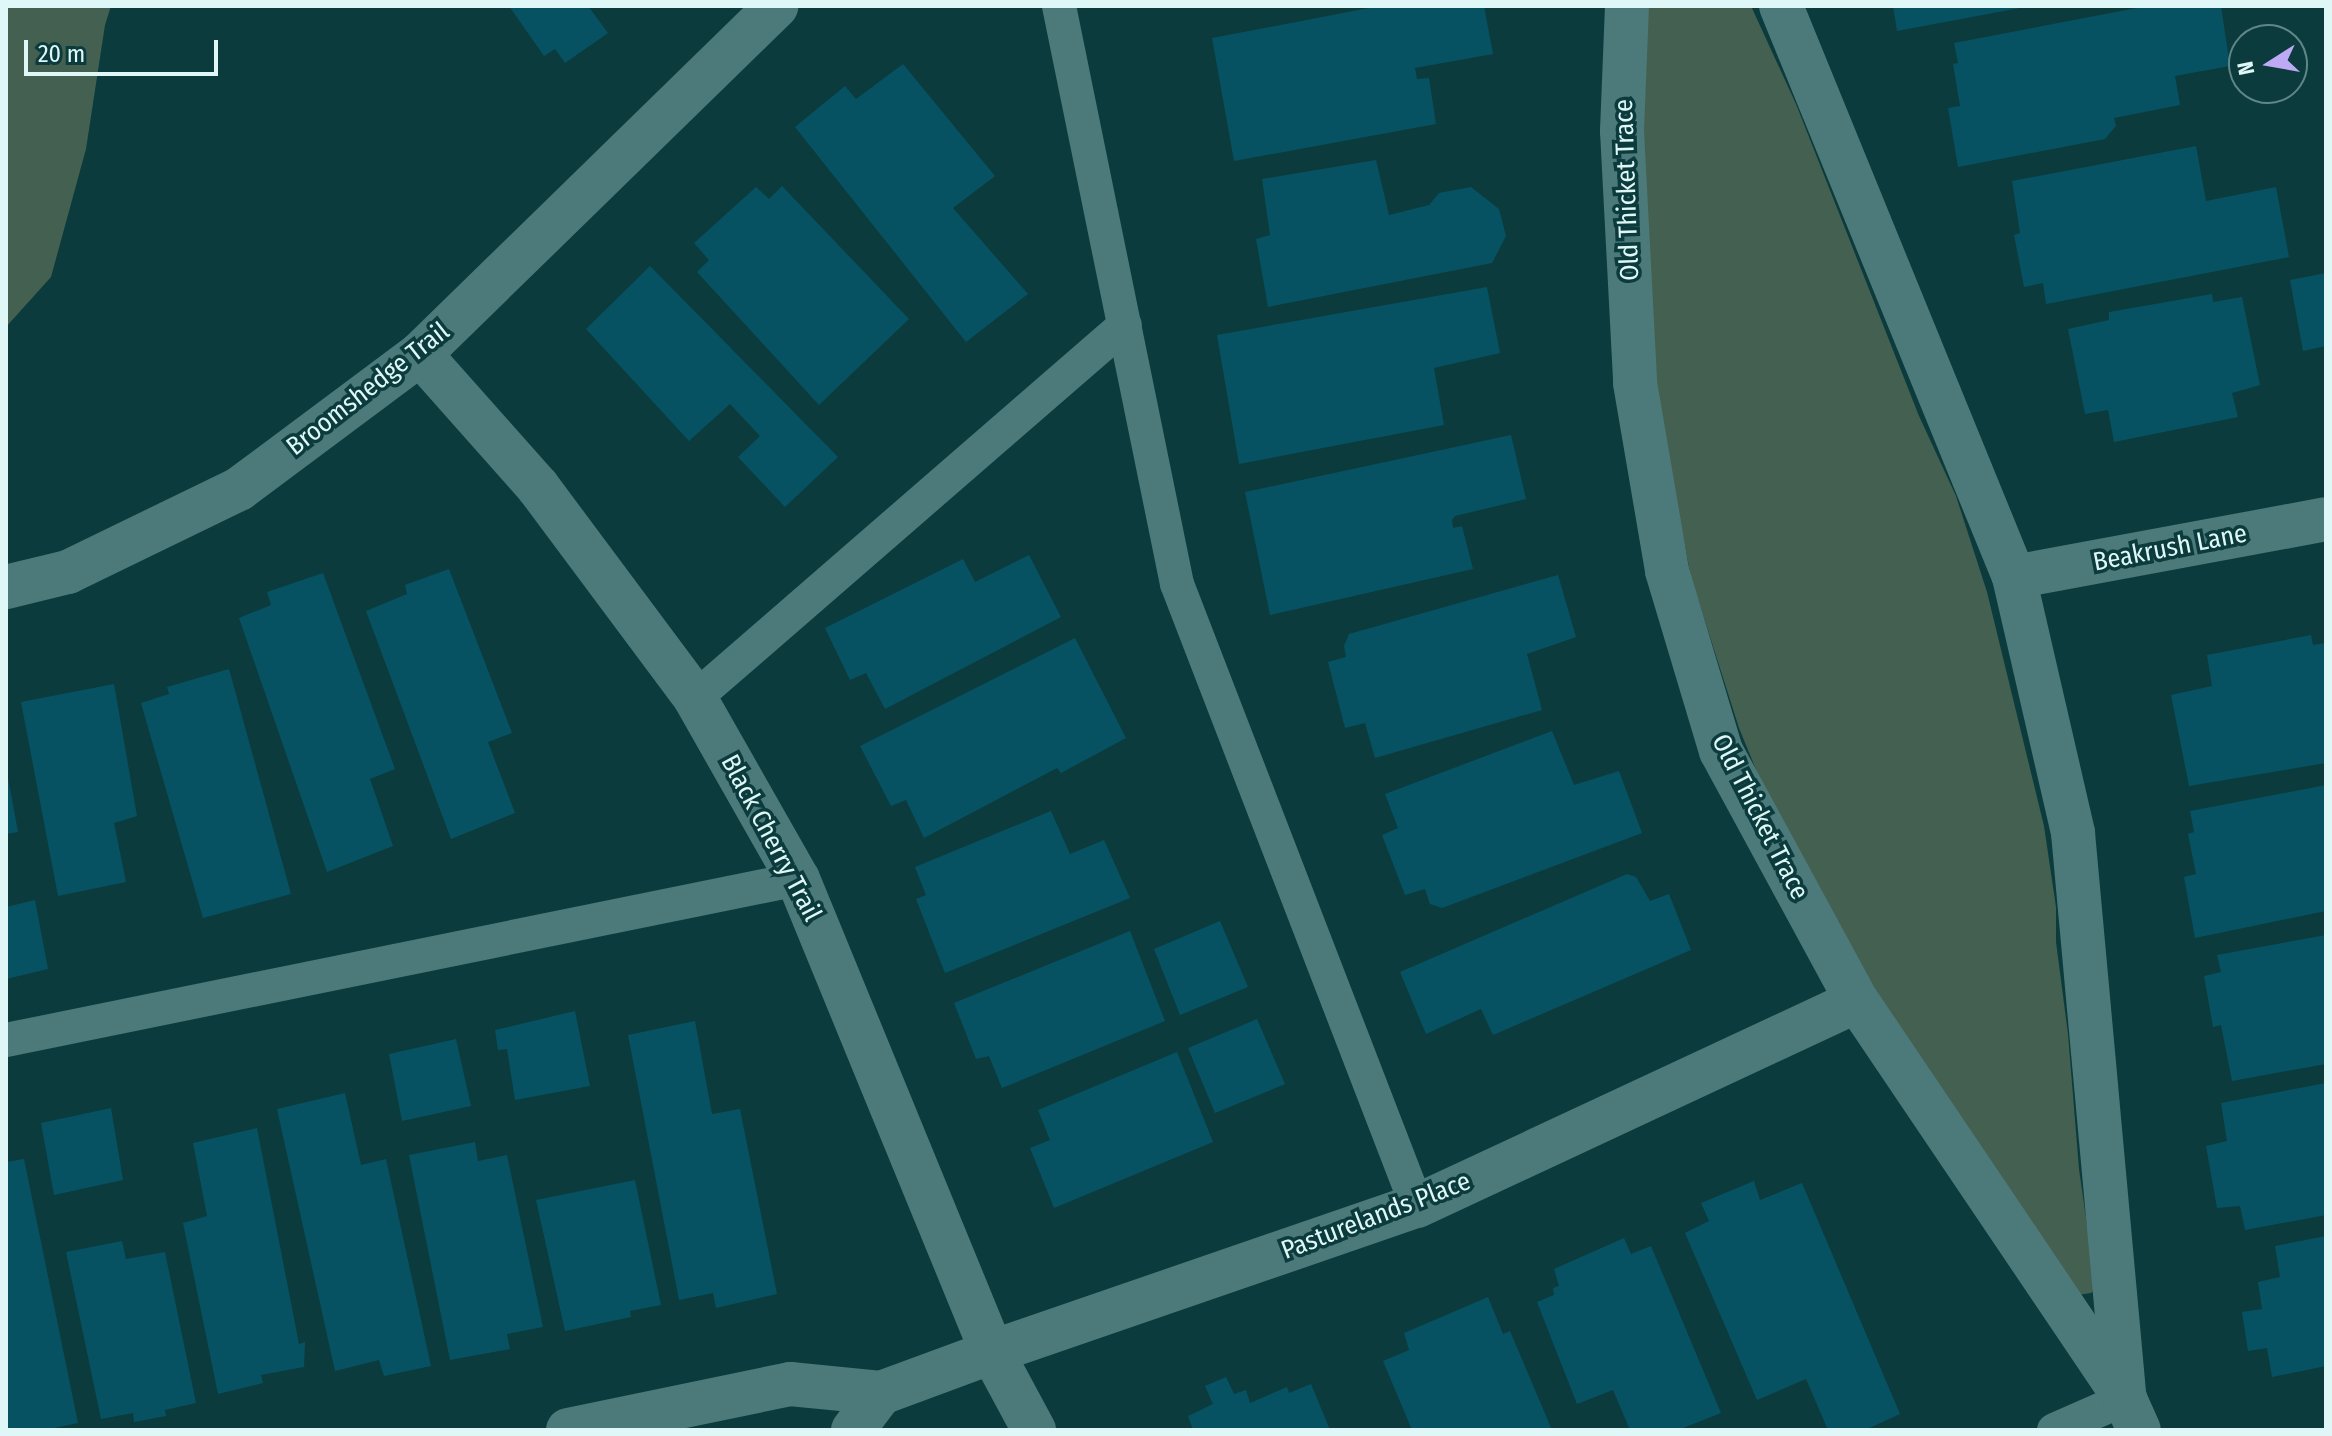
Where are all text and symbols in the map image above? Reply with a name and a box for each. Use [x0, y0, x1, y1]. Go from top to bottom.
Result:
scale bar [28, 24, 222, 74]
north arrow [2228, 24, 2308, 104]
text: 20 m [38, 40, 85, 68]
text: N [2231, 59, 2260, 77]
street label: Old Thicket Trace [1608, 99, 1646, 281]
street label: Broomshedge Trail [280, 316, 456, 462]
street label: Beakrush Lane [2091, 518, 2249, 578]
street label: Old Thicket Trace [1705, 729, 1815, 905]
street label: Black Cherry Trail [714, 749, 828, 927]
street label: Pasturelands Place [1277, 1166, 1475, 1266]

